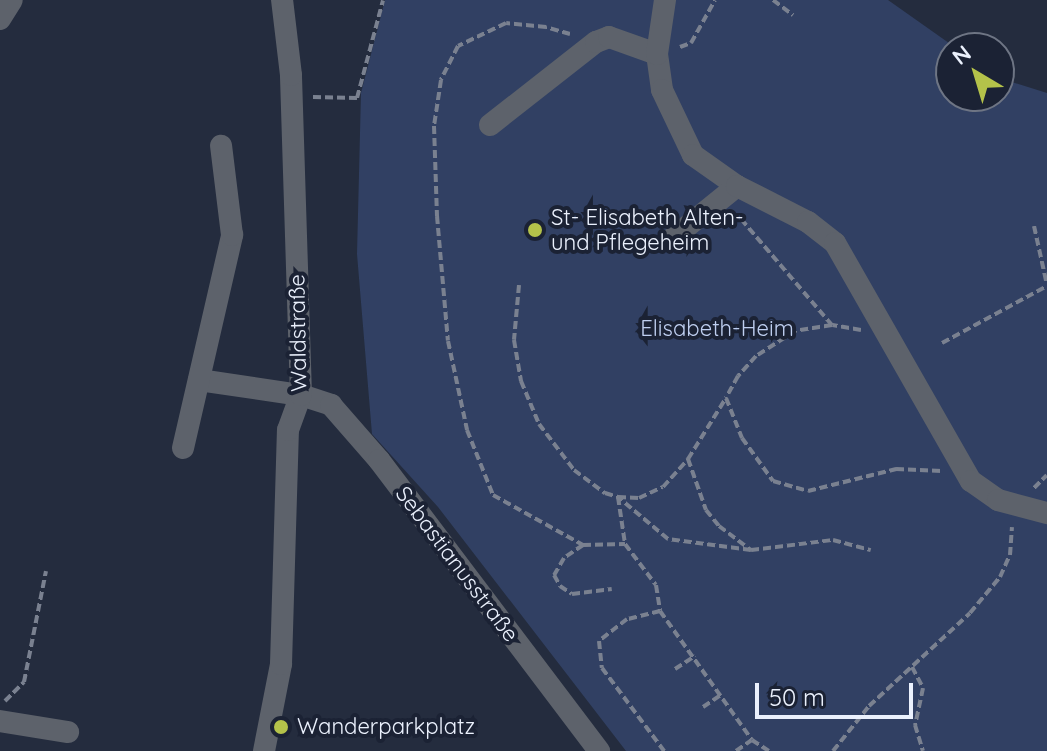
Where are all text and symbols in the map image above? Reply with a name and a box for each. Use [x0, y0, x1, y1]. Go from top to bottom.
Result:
north arrow [935, 32, 1015, 112]
text: N [946, 39, 976, 71]
place label: St- Elisabeth Alten- und Pflegeheim [551, 204, 744, 256]
marker: St- Elisabeth Alten- und Pflegeheim [526, 221, 544, 239]
street label: Waldstraße [284, 274, 312, 392]
park label: Elisabeth-Heim [640, 316, 794, 342]
street label: Sebastianusstraße [390, 481, 524, 647]
scale bar [759, 667, 917, 717]
text: 50 m [769, 682, 825, 712]
place label: Wanderparkplatz [297, 714, 475, 740]
marker: Wanderparkplatz [272, 718, 290, 736]

